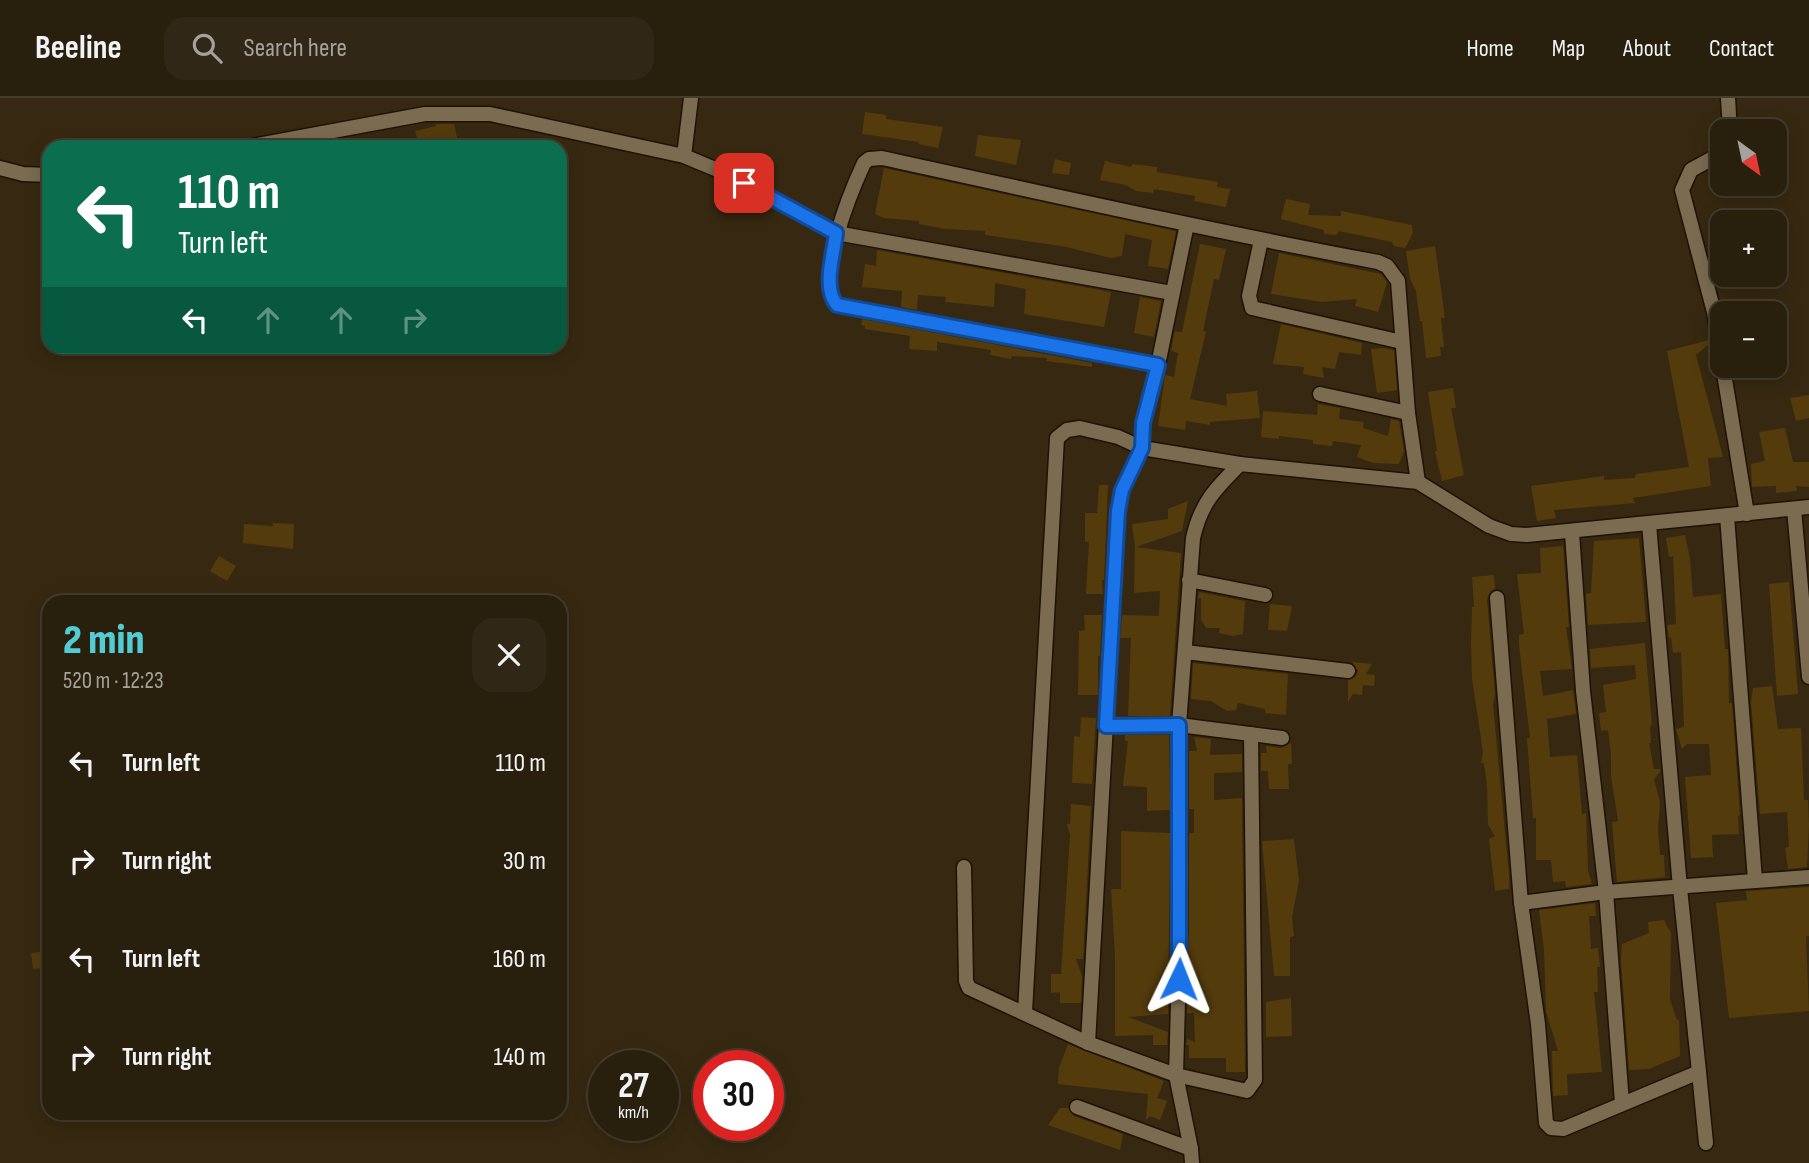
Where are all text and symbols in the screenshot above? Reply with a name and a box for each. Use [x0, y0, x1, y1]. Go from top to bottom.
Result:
search box [164, 17, 654, 80]
text: Beeline [35, 28, 122, 68]
icon: search [188, 29, 226, 67]
text: Search here [244, 33, 347, 64]
text: Home [1466, 34, 1514, 63]
text: Map [1552, 34, 1585, 63]
text: About [1623, 34, 1671, 63]
text: Contact [1709, 34, 1774, 63]
north arrow [1710, 119, 1787, 196]
map controls [1710, 119, 1787, 378]
pin [714, 153, 774, 213]
text: 110 m [178, 164, 280, 223]
icon: arrive [725, 164, 763, 202]
icon: left [63, 168, 154, 259]
button: + [1710, 210, 1787, 287]
text: Turn left [178, 224, 268, 263]
icon: left [176, 301, 214, 339]
icon: ahead [249, 301, 287, 339]
icon: ahead [322, 301, 360, 339]
icon: right [395, 301, 433, 339]
button: − [1710, 301, 1787, 378]
text: 2 min [63, 615, 144, 666]
button: close [472, 618, 546, 692]
text: 520 m · 12:23 [63, 667, 164, 695]
icon: left [63, 744, 101, 782]
text: Turn left [122, 748, 200, 779]
text: 110 m [495, 748, 546, 779]
icon: right [63, 842, 101, 880]
text: Turn right [122, 846, 211, 877]
text: 30 m [503, 846, 546, 877]
icon: left [63, 940, 101, 978]
position arrow [1142, 942, 1216, 1016]
text: Turn left [122, 944, 200, 975]
text: 160 m [493, 944, 546, 975]
icon: right [63, 1038, 101, 1076]
text: Turn right [122, 1042, 211, 1073]
text: 140 m [494, 1042, 546, 1073]
speed limit sign: 30 [693, 1050, 784, 1141]
text: 27 [618, 1065, 649, 1108]
text: km/h [618, 1102, 649, 1123]

